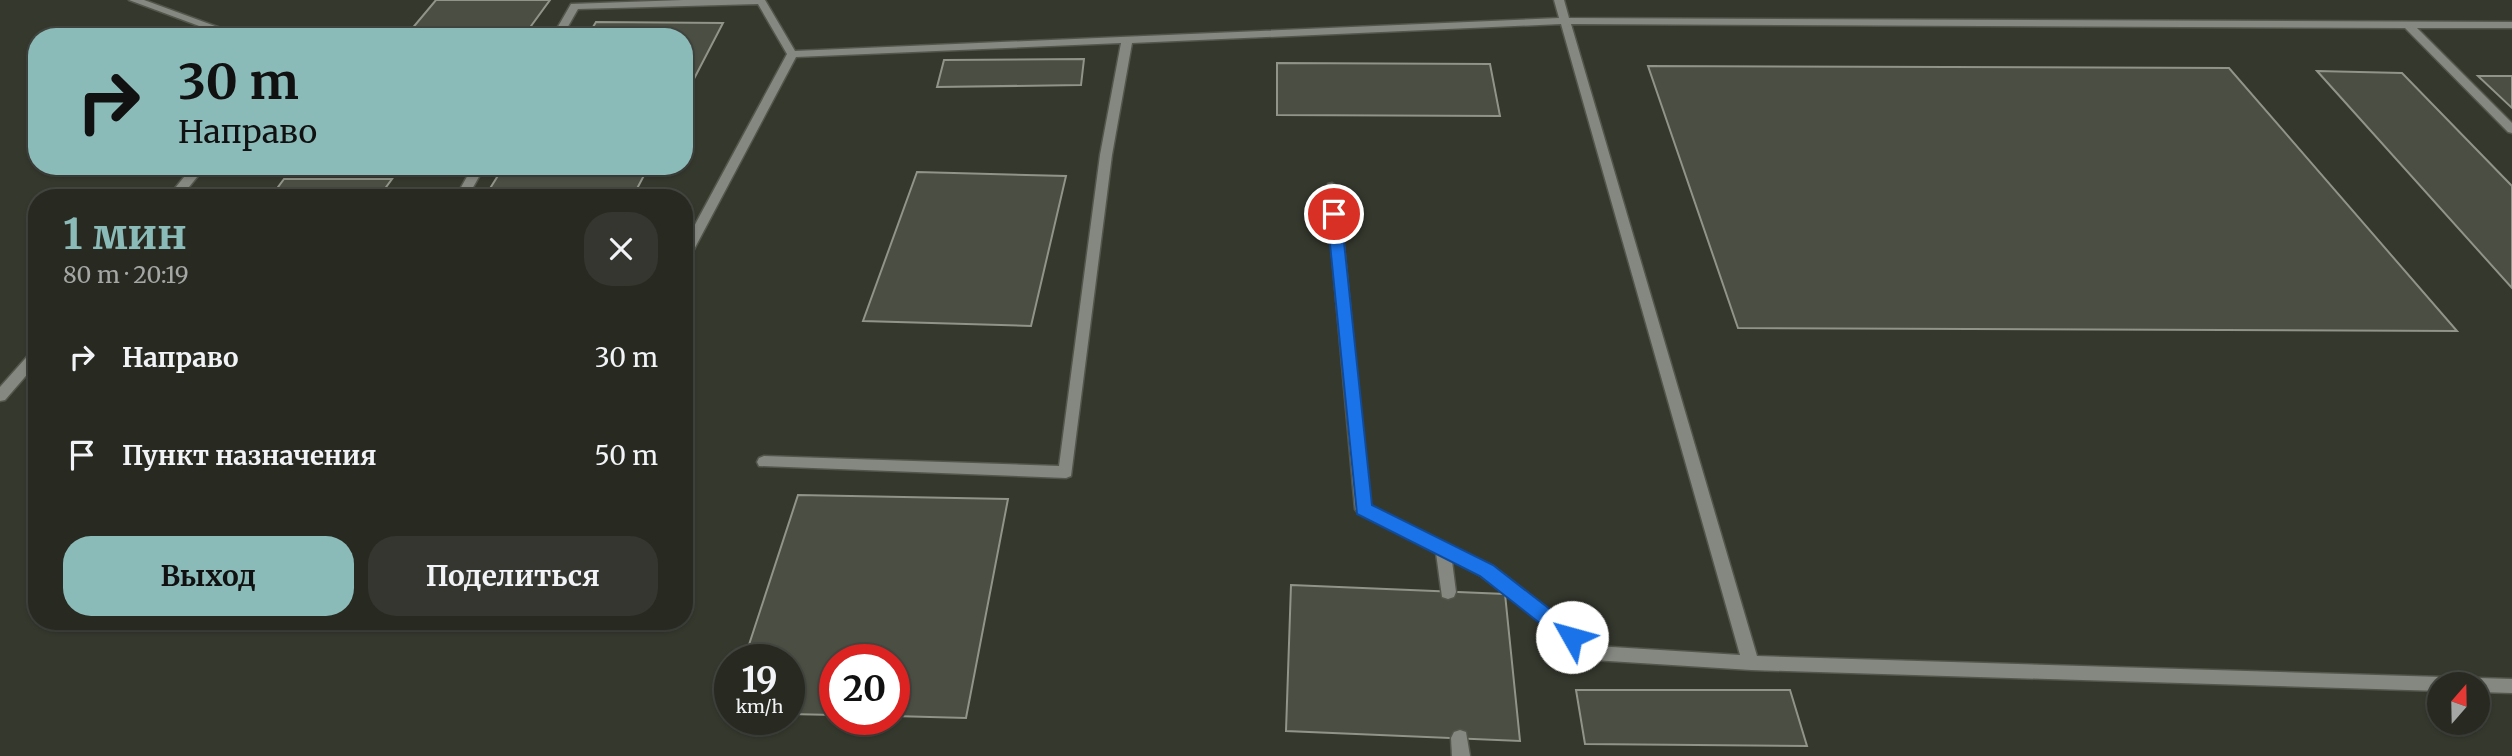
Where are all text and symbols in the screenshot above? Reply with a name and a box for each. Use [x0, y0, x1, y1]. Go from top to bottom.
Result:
text: 30 m [178, 51, 299, 112]
icon: right [63, 56, 154, 147]
text: Направо [178, 112, 317, 152]
pin [1304, 184, 1364, 244]
icon: arrive [1315, 195, 1353, 233]
text: 1 мин [63, 208, 187, 260]
button: close [584, 212, 658, 286]
text: 80 m · 20:19 [63, 260, 189, 289]
icon: right [63, 338, 101, 376]
text: Направо [122, 341, 239, 374]
text: 30 m [595, 341, 658, 374]
icon: arrive [63, 436, 101, 474]
text: Пункт назначения [122, 439, 376, 472]
text: 50 m [594, 439, 658, 472]
button: Выход [63, 536, 354, 616]
button: Поделиться [368, 536, 658, 616]
position arrow [1535, 600, 1609, 674]
speed limit sign: 20 [819, 644, 910, 735]
text: 19 [741, 658, 778, 702]
north arrow [2427, 672, 2490, 735]
map controls [2427, 672, 2490, 735]
text: km/h [736, 695, 783, 718]

